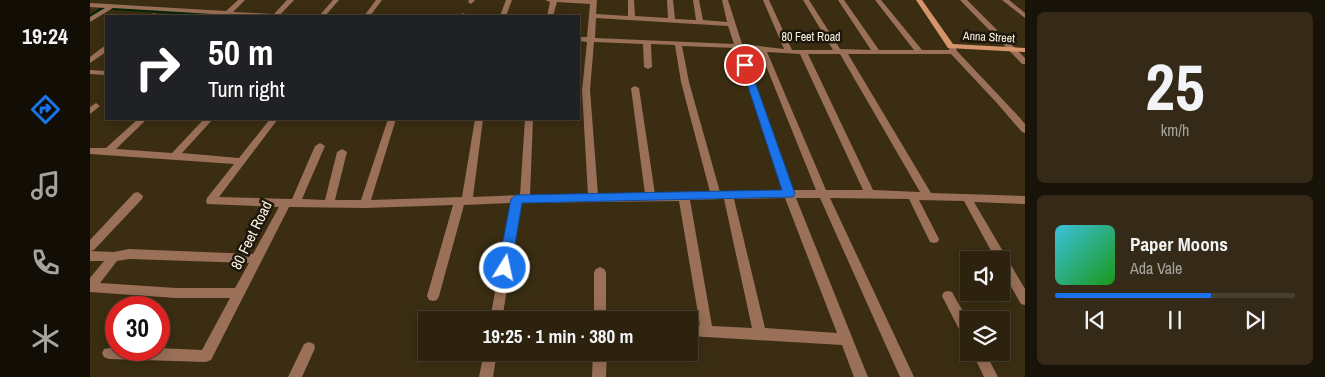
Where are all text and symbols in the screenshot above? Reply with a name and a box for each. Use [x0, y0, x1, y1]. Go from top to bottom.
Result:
text: 19:24 [22, 21, 68, 51]
street label: Anna Street [962, 28, 1016, 46]
text: 50 m [208, 29, 273, 76]
street label: 80 Feet Road [781, 29, 841, 45]
icon: right [125, 35, 190, 100]
text: 25 [1145, 43, 1205, 130]
pin [724, 44, 766, 86]
icon: arrive [731, 51, 759, 79]
text: Turn right [208, 74, 285, 104]
icon: directions [28, 92, 63, 127]
text: km/h [1161, 119, 1189, 141]
icon: music [28, 168, 63, 203]
street label: 80 Feet Road [225, 197, 277, 273]
text: Paper Moons [1130, 231, 1228, 257]
position arrow [478, 241, 530, 293]
icon: phone [28, 245, 63, 280]
map controls [960, 251, 1010, 361]
button: sound [960, 251, 1010, 301]
text: Ada Vale [1130, 257, 1182, 279]
speed limit sign: 30 [105, 296, 170, 361]
icon: previous [1081, 306, 1109, 334]
icon: pause [1161, 306, 1189, 334]
icon: next [1241, 306, 1269, 334]
button: layers [960, 311, 1010, 361]
icon: climate [28, 321, 63, 356]
text: 19:25 · 1 min · 380 m [483, 323, 633, 349]

